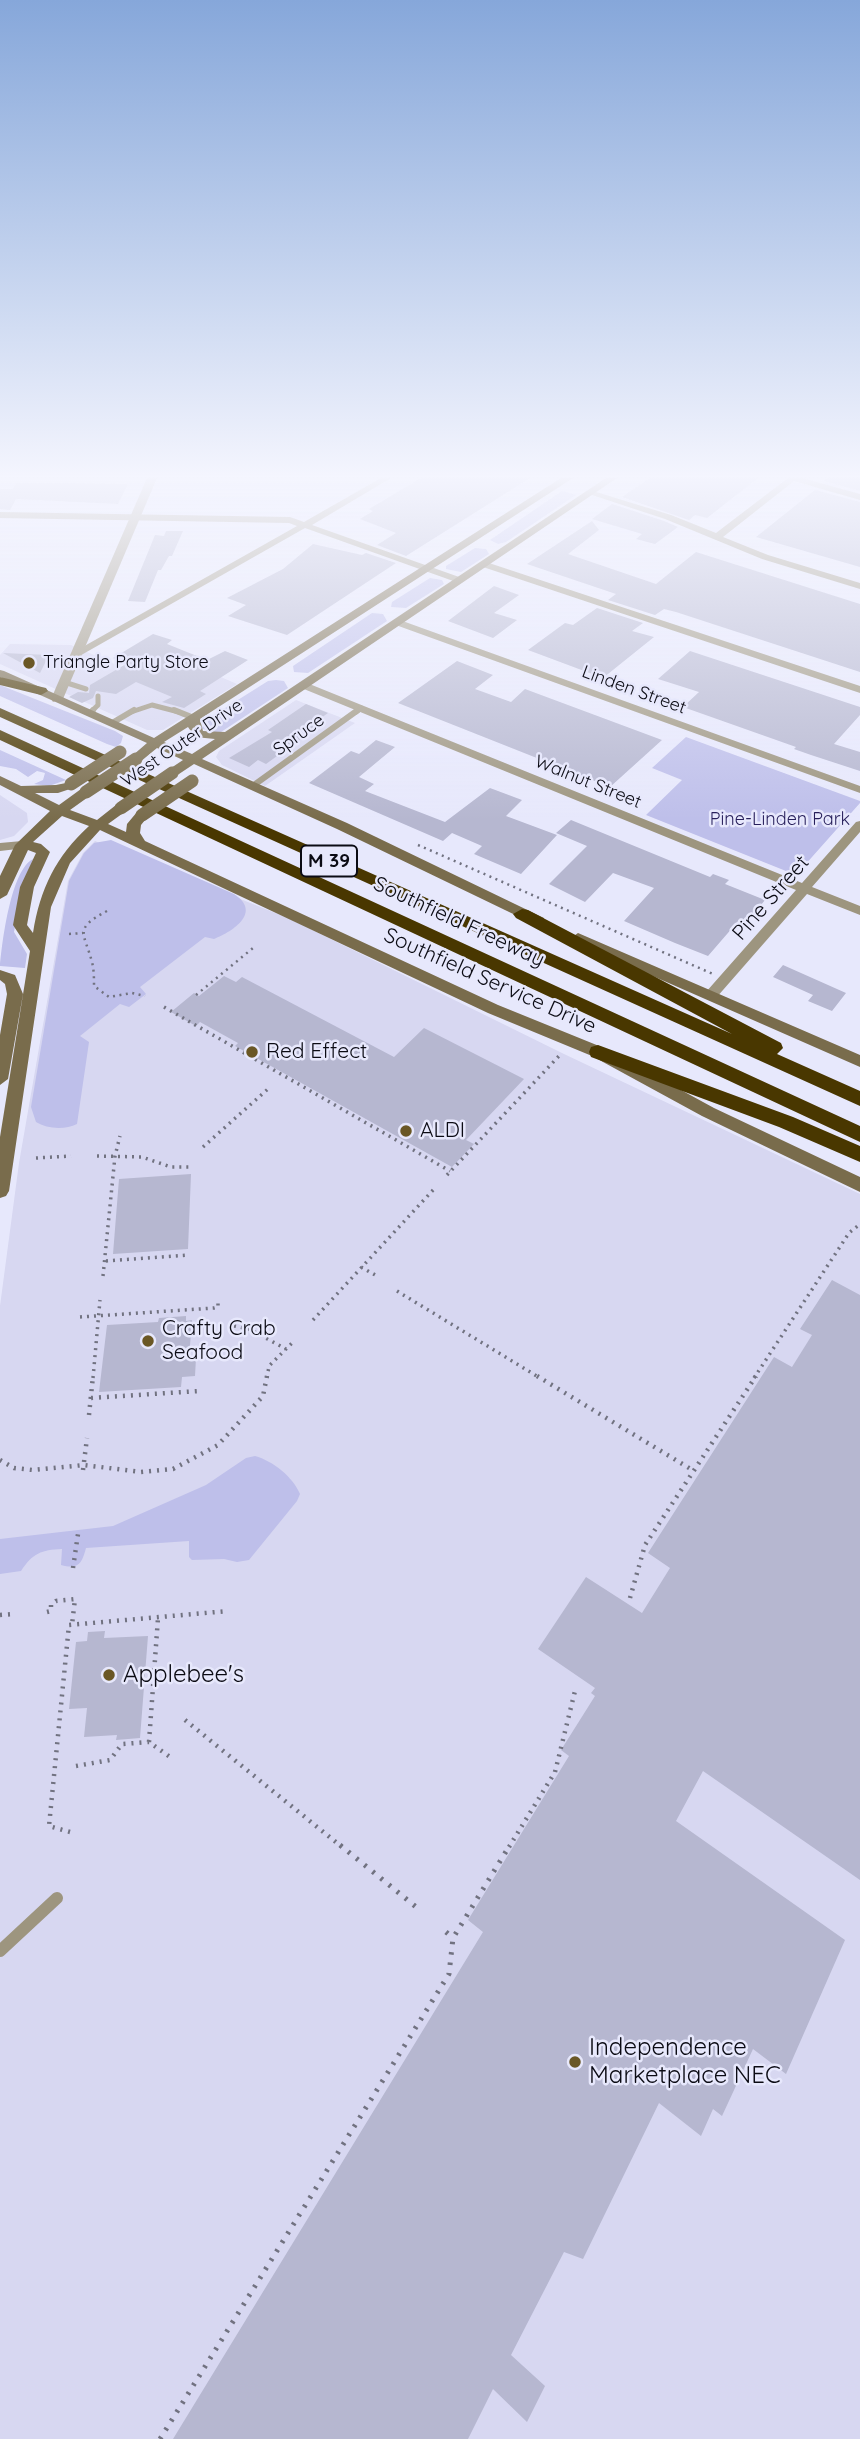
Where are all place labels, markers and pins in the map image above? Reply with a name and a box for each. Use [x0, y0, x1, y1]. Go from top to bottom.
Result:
place label: Triangle Party Store [43, 652, 209, 674]
marker: Triangle Party Store [21, 655, 37, 671]
place label: Red Effect [266, 1039, 367, 1065]
marker: Red Effect [244, 1044, 260, 1060]
place label: ALDI [420, 1118, 465, 1144]
marker: ALDI [398, 1123, 414, 1139]
place label: Crafty Crab Seafood [162, 1316, 276, 1366]
marker: Crafty Crab Seafood [140, 1333, 156, 1349]
place label: Applebee's [123, 1661, 244, 1689]
marker: Applebee's [101, 1667, 117, 1683]
place label: Independence Marketplace NEC [589, 2034, 781, 2090]
marker: Independence Marketplace NEC [567, 2054, 583, 2070]

